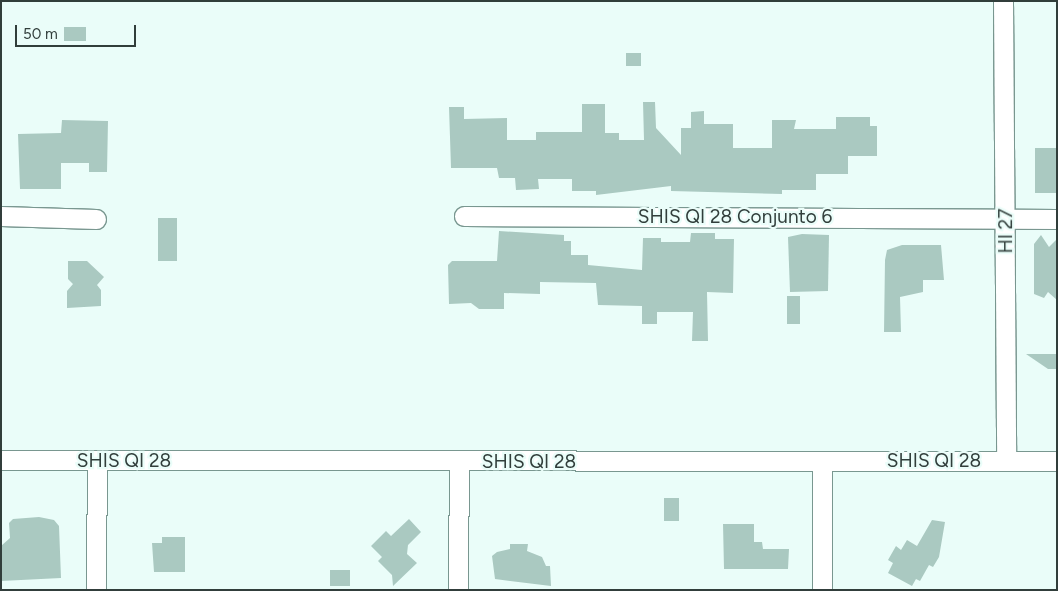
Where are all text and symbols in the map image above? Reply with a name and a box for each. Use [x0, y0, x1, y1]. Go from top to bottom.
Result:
scale bar [18, 15, 139, 47]
text: 50 m [23, 25, 58, 43]
street label: SHIS QI 28 Conjunto 6 [638, 206, 832, 228]
street label: HI 27 [995, 209, 1017, 253]
street label: SHIS QI 28 [77, 450, 171, 472]
street label: SHIS QI 28 [887, 450, 981, 472]
street label: SHIS QI 28 [482, 451, 576, 473]

